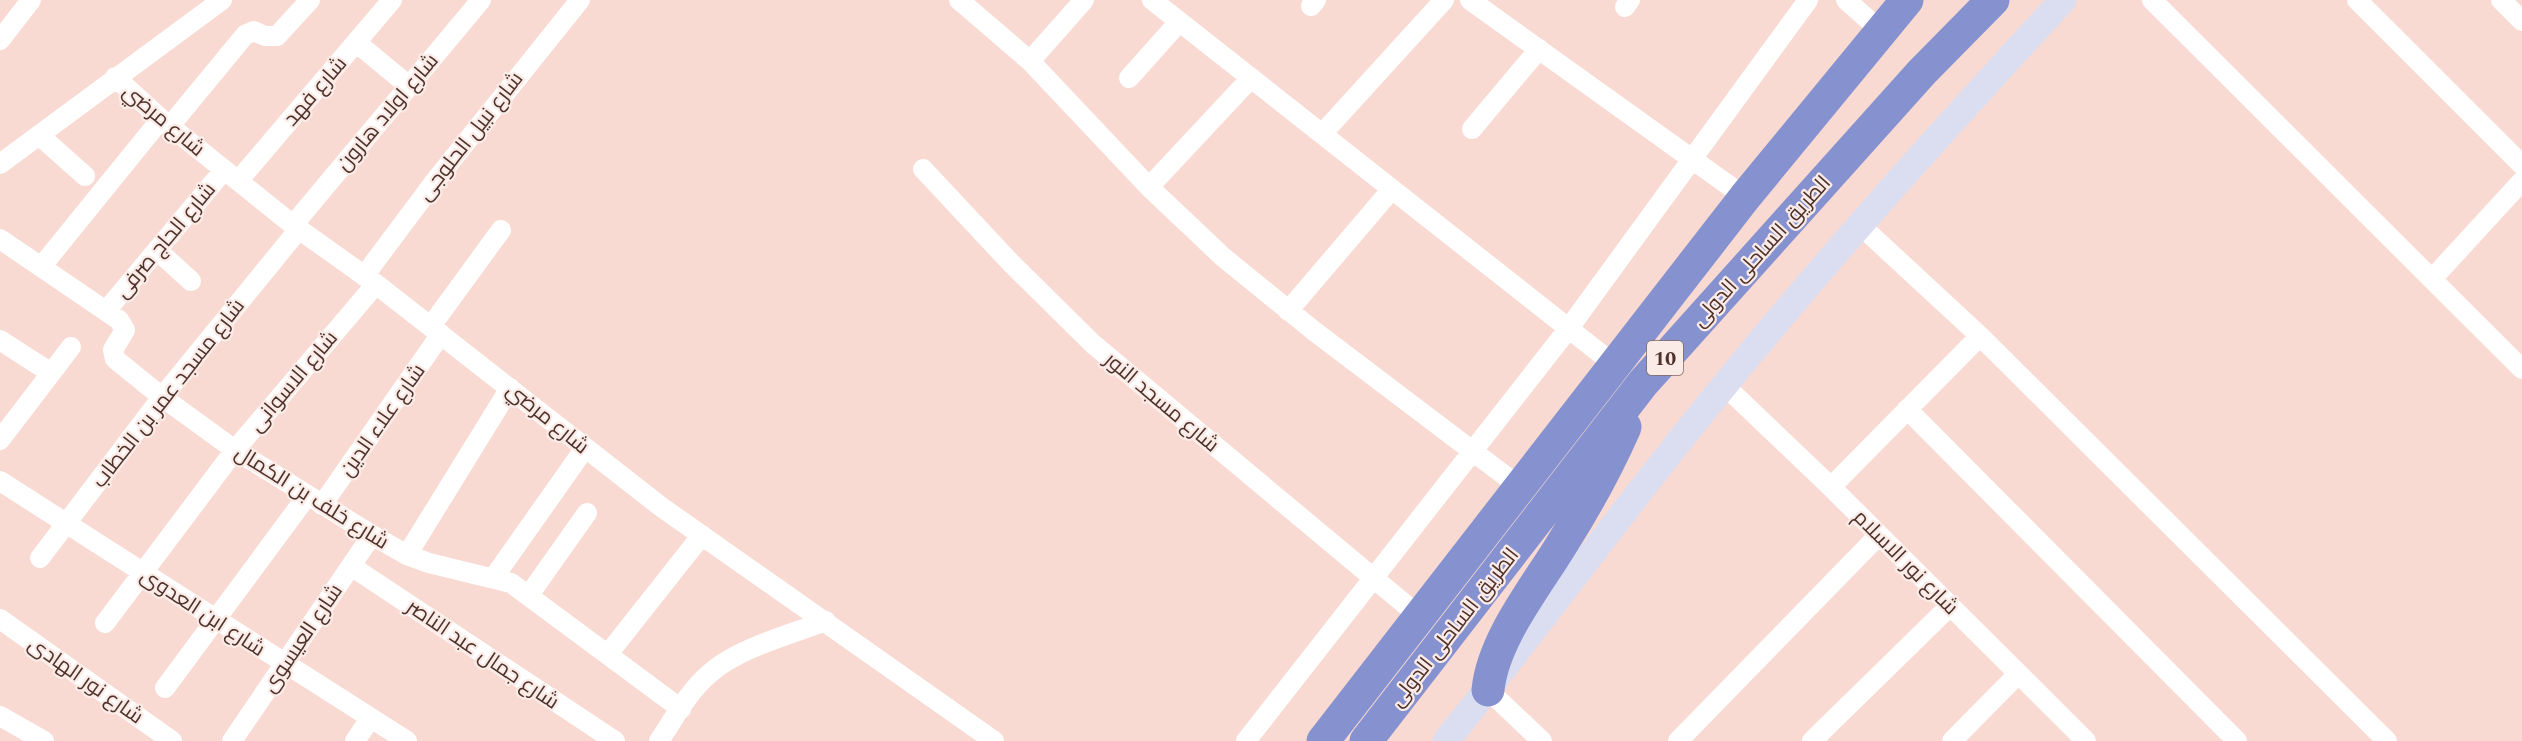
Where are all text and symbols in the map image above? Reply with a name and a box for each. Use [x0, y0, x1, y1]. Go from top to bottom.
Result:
street label: شارع اولاد هارون [329, 47, 447, 179]
street label: شارع فهد [276, 50, 355, 134]
street label: شارع نبيل الحلوجى [410, 65, 532, 208]
street label: شارع مرضي [115, 77, 212, 165]
street label: الطريق الساحلى الدولى [1685, 169, 1839, 335]
street label: شارع الحاج صرفى [107, 175, 224, 306]
street label: شارع مسجد عمر بن الخطاب [84, 292, 253, 495]
street label: شارع الاسوانى [242, 324, 346, 440]
road number: 10 [1647, 341, 1683, 375]
street label: شارع مسجد النور [1096, 344, 1226, 461]
street label: شارع علاء الدين [332, 357, 434, 484]
street label: شارع مرضي [499, 375, 596, 462]
street label: شارع خلف بن الكمال [228, 437, 395, 558]
street label: شارع نور الاسلام [1845, 503, 1965, 623]
street label: الطريق الساحلى الدولى [1382, 541, 1527, 714]
street label: شارع ابن العدوى [134, 560, 271, 665]
street label: شارع العيسوى [254, 577, 351, 700]
street label: شارع جمال عبد الناصر [399, 591, 566, 718]
street label: شارع نور الهادى [21, 629, 150, 733]

